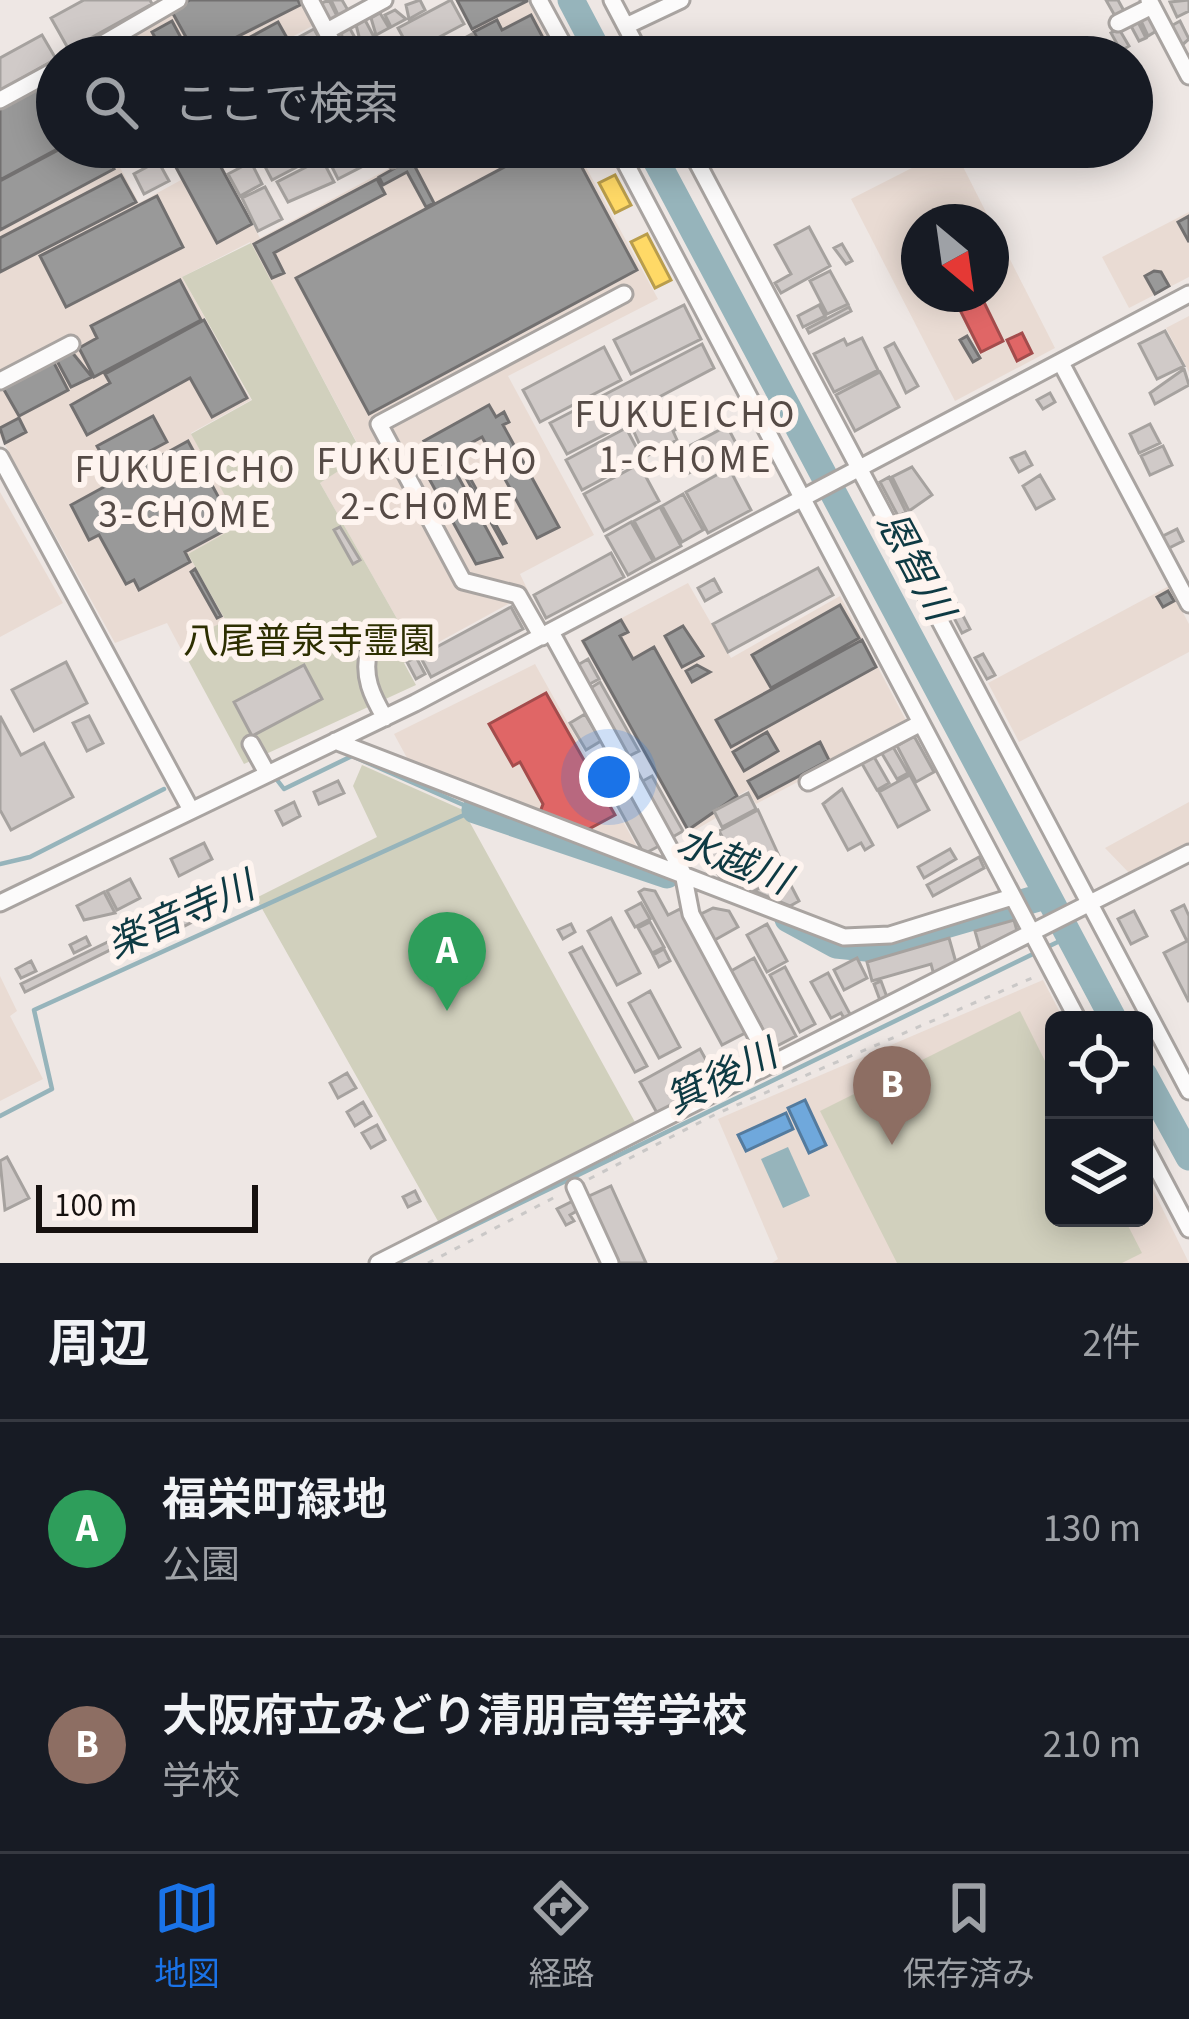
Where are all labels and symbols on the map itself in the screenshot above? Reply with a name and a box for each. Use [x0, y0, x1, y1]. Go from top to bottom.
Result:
north arrow [901, 204, 1009, 312]
district label: FUKUEICHO 1-CHOME [574, 387, 798, 488]
district label: FUKUEICHO 2-CHOME [316, 434, 540, 535]
district label: FUKUEICHO 3-CHOME [74, 442, 298, 543]
water label: 恩智川 [862, 501, 968, 634]
park label: 八尾普泉寺霊園 [183, 616, 435, 667]
your location [579, 747, 639, 807]
water label: 水越川 [669, 815, 802, 910]
water label: 楽音寺川 [98, 857, 267, 973]
pin: A [408, 912, 486, 1011]
water label: 箕後川 [657, 1025, 790, 1129]
pin: B [853, 1046, 931, 1145]
scale bar [36, 1179, 258, 1232]

